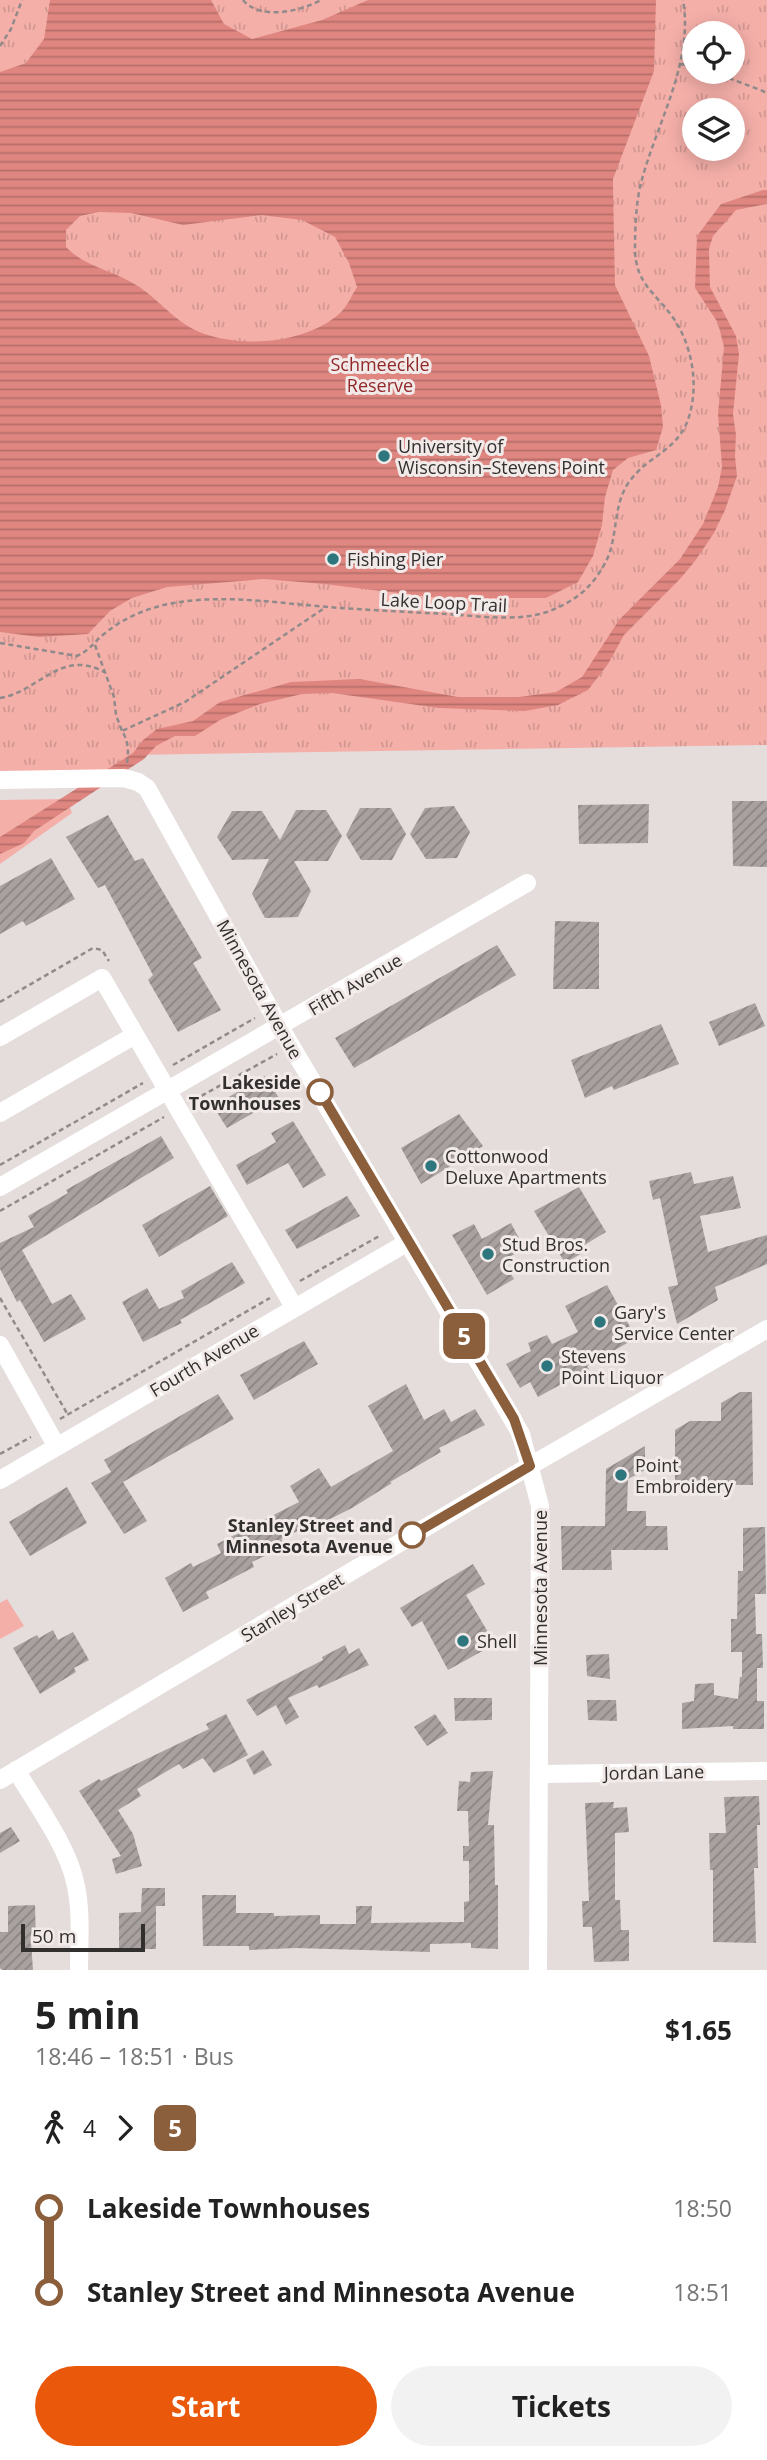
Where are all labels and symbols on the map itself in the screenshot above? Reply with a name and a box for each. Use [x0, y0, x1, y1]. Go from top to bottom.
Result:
park label: Schmeeckle Reserve [330, 352, 430, 397]
place label: University of Wisconsin–Stevens Point [398, 434, 605, 479]
marker: University of Wisconsin–Stevens Point [376, 448, 392, 464]
place label: Fishing Pier [347, 547, 444, 571]
marker: Fishing Pier [325, 551, 341, 567]
street label: Lake Loop Trail [380, 587, 508, 617]
street label: Minnesota Avenue [212, 915, 308, 1063]
street label: Fifth Avenue [304, 947, 406, 1021]
place label: Lakeside Townhouses [189, 1070, 301, 1115]
marker: Lakeside Townhouses [307, 1079, 333, 1105]
place label: Cottonwood Deluxe Apartments [445, 1144, 607, 1189]
marker: Cottonwood Deluxe Apartments [423, 1158, 439, 1174]
place label: Stud Bros. Construction [502, 1232, 610, 1277]
marker: Stud Bros. Construction [480, 1246, 496, 1262]
place label: Gary's Service Center [614, 1300, 735, 1345]
line badge: 5 [441, 1313, 487, 1359]
marker: Gary's Service Center [592, 1314, 608, 1330]
street label: Fourth Avenue [145, 1318, 263, 1402]
place label: Stevens Point Liquor [561, 1344, 664, 1389]
marker: Stevens Point Liquor [539, 1358, 555, 1374]
place label: Point Embroidery [635, 1453, 734, 1498]
marker: Point Embroidery [613, 1467, 629, 1483]
street label: Minnesota Avenue [528, 1510, 552, 1666]
place label: Stanley Street and Minnesota Avenue [225, 1513, 393, 1558]
marker: Stanley Street and Minnesota Avenue [399, 1522, 425, 1548]
street label: Stanley Street [236, 1567, 348, 1647]
place label: Shell [477, 1629, 517, 1653]
marker: Shell [455, 1633, 471, 1649]
street label: Jordan Lane [602, 1759, 704, 1785]
scale bar [21, 1921, 145, 1953]

